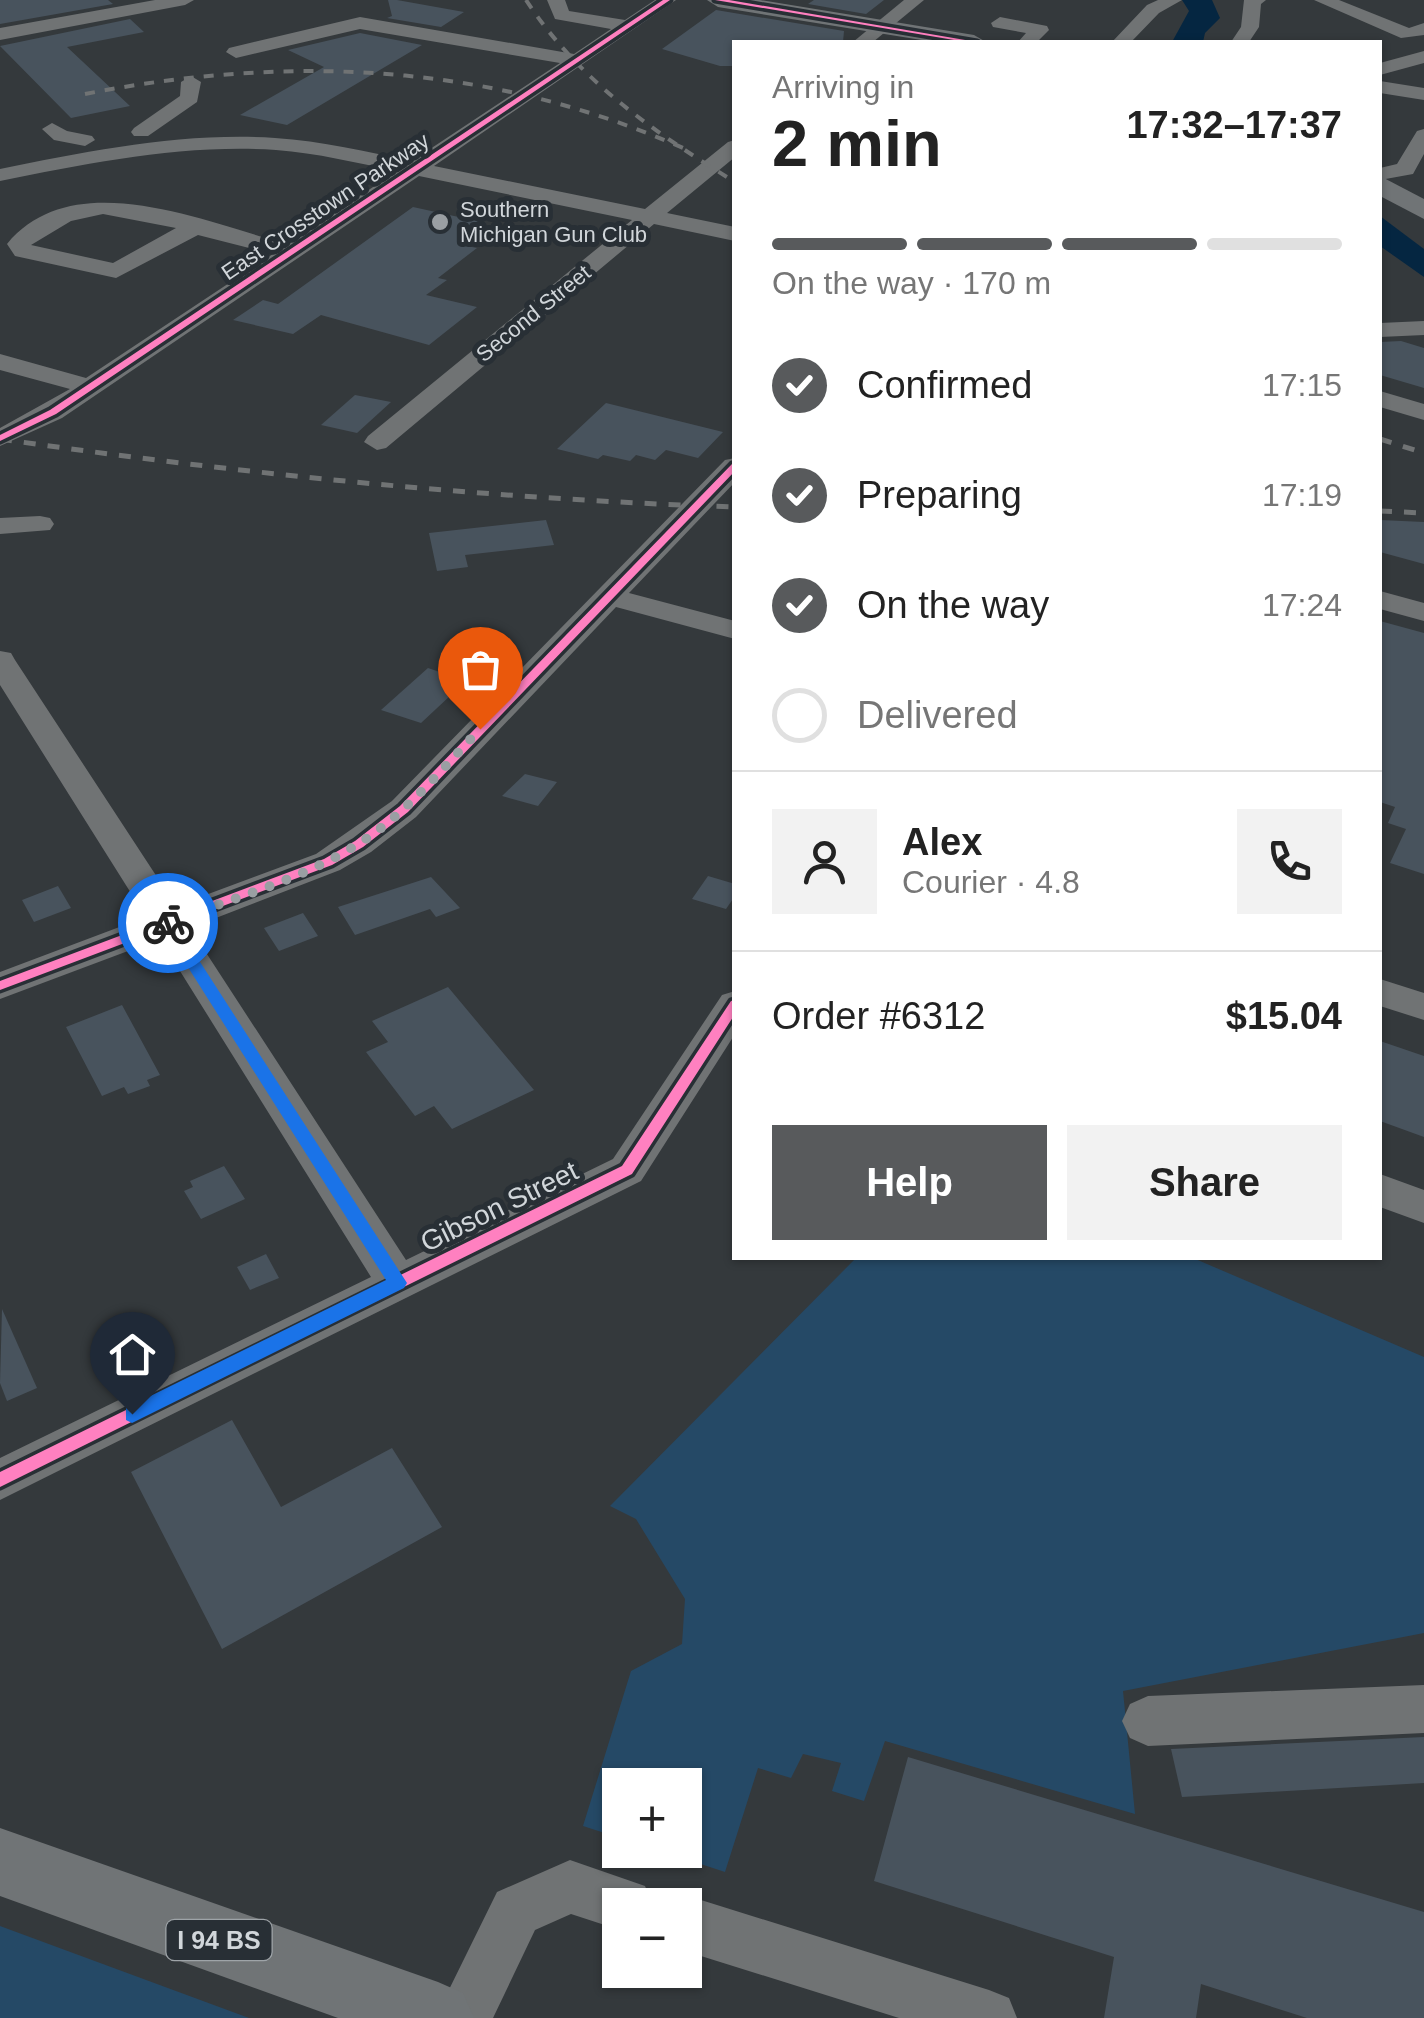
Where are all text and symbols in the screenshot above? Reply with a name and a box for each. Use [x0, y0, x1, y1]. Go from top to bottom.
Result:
text: Arriving in [772, 69, 914, 105]
text: 17:32–17:37 [1126, 104, 1342, 146]
text: 2 min [772, 107, 942, 180]
street label: East Crosstown Parkway [217, 128, 434, 285]
place label: Southern Michigan Gun Club [460, 197, 647, 247]
marker: Southern Michigan Gun Club [429, 211, 451, 233]
street label: Second Street [471, 260, 595, 367]
text: On the way · 170 m [772, 265, 1051, 301]
icon: check [772, 358, 827, 413]
text: Confirmed [857, 364, 1032, 406]
text: 17:15 [1262, 367, 1342, 403]
icon: check [772, 468, 827, 523]
text: Preparing [857, 474, 1022, 516]
text: 17:19 [1262, 477, 1342, 513]
icon: check [772, 578, 827, 633]
text: On the way [857, 584, 1049, 626]
text: 17:24 [1262, 587, 1342, 623]
pin [438, 627, 523, 730]
icon: bag [453, 642, 508, 697]
text: Delivered [857, 694, 1018, 736]
button: person [772, 809, 877, 914]
button: phone [1237, 809, 1342, 914]
text: Alex [902, 821, 982, 863]
text: Courier · 4.8 [902, 864, 1080, 900]
courier [118, 873, 218, 973]
icon: bike [141, 896, 196, 951]
text: Order #6312 [772, 995, 985, 1037]
text: $15.04 [1226, 995, 1342, 1037]
button: Help [772, 1125, 1047, 1240]
button: Share [1067, 1125, 1342, 1240]
street label: Gibson Street [415, 1155, 583, 1258]
pin [90, 1312, 175, 1415]
icon: home [105, 1327, 160, 1382]
map controls [602, 1768, 702, 1988]
button: + [602, 1768, 702, 1868]
button: − [602, 1888, 702, 1988]
road number: I 94 BS [166, 1920, 272, 1960]

